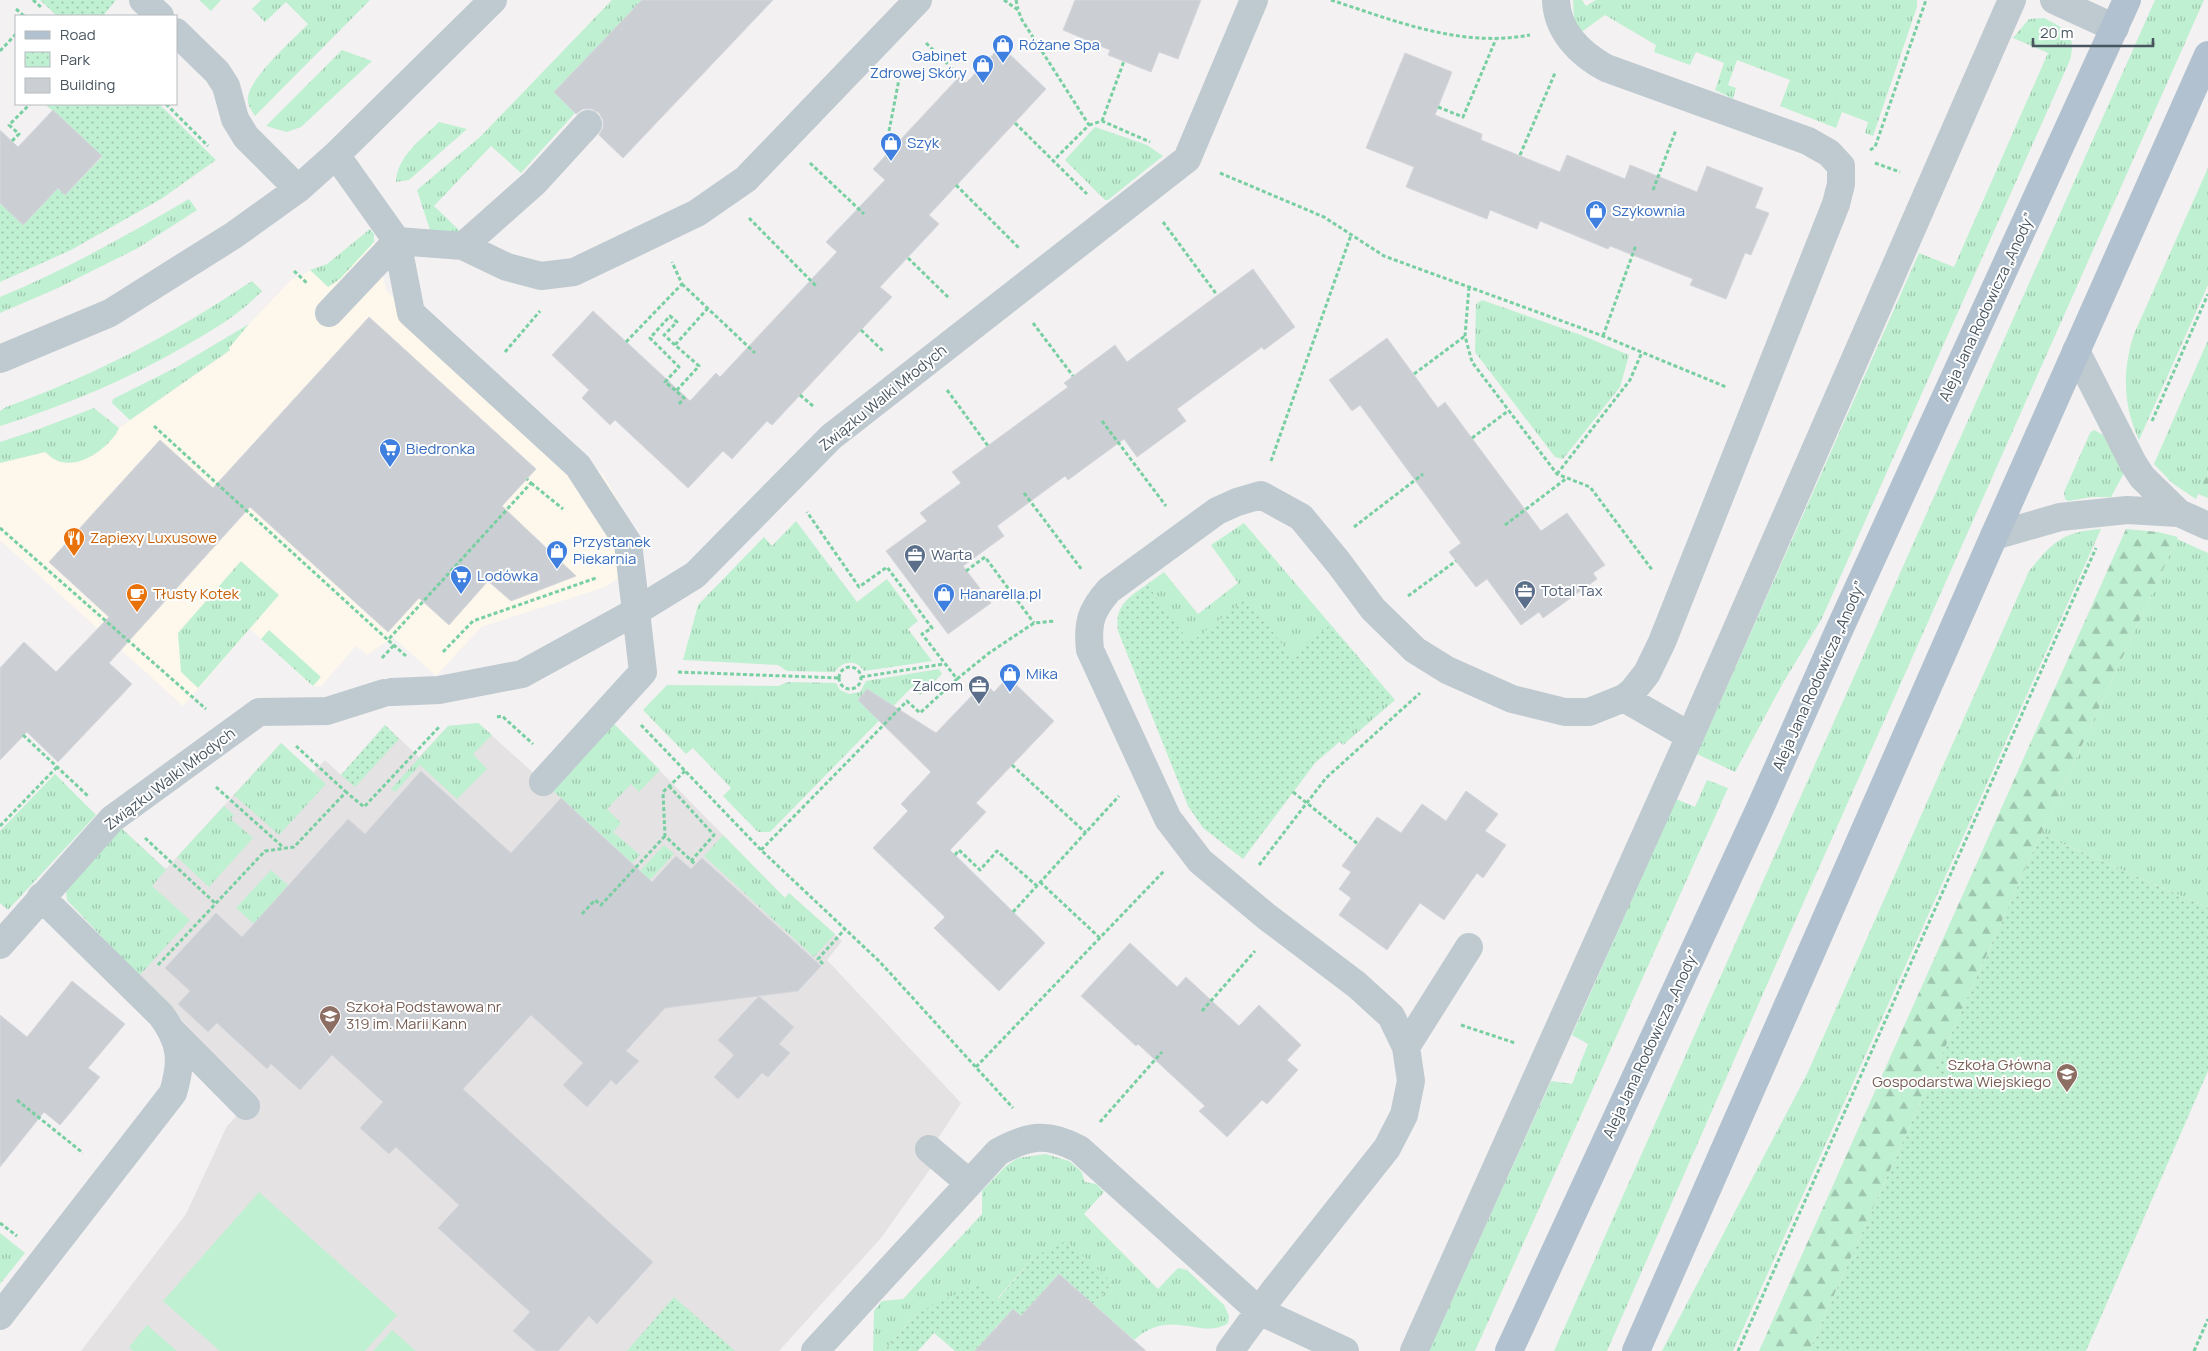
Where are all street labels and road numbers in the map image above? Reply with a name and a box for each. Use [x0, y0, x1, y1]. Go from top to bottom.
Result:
street label: Aleja Jana Rodowicza „Anody” [1934, 209, 2040, 405]
street label: Związku Walki Młodych [814, 339, 951, 456]
street label: Aleja Jana Rodowicza „Anody” [1767, 577, 1870, 774]
street label: Związku Walki Młodych [100, 722, 239, 835]
street label: Aleja Jana Rodowicza „Anody” [1598, 946, 1704, 1142]

